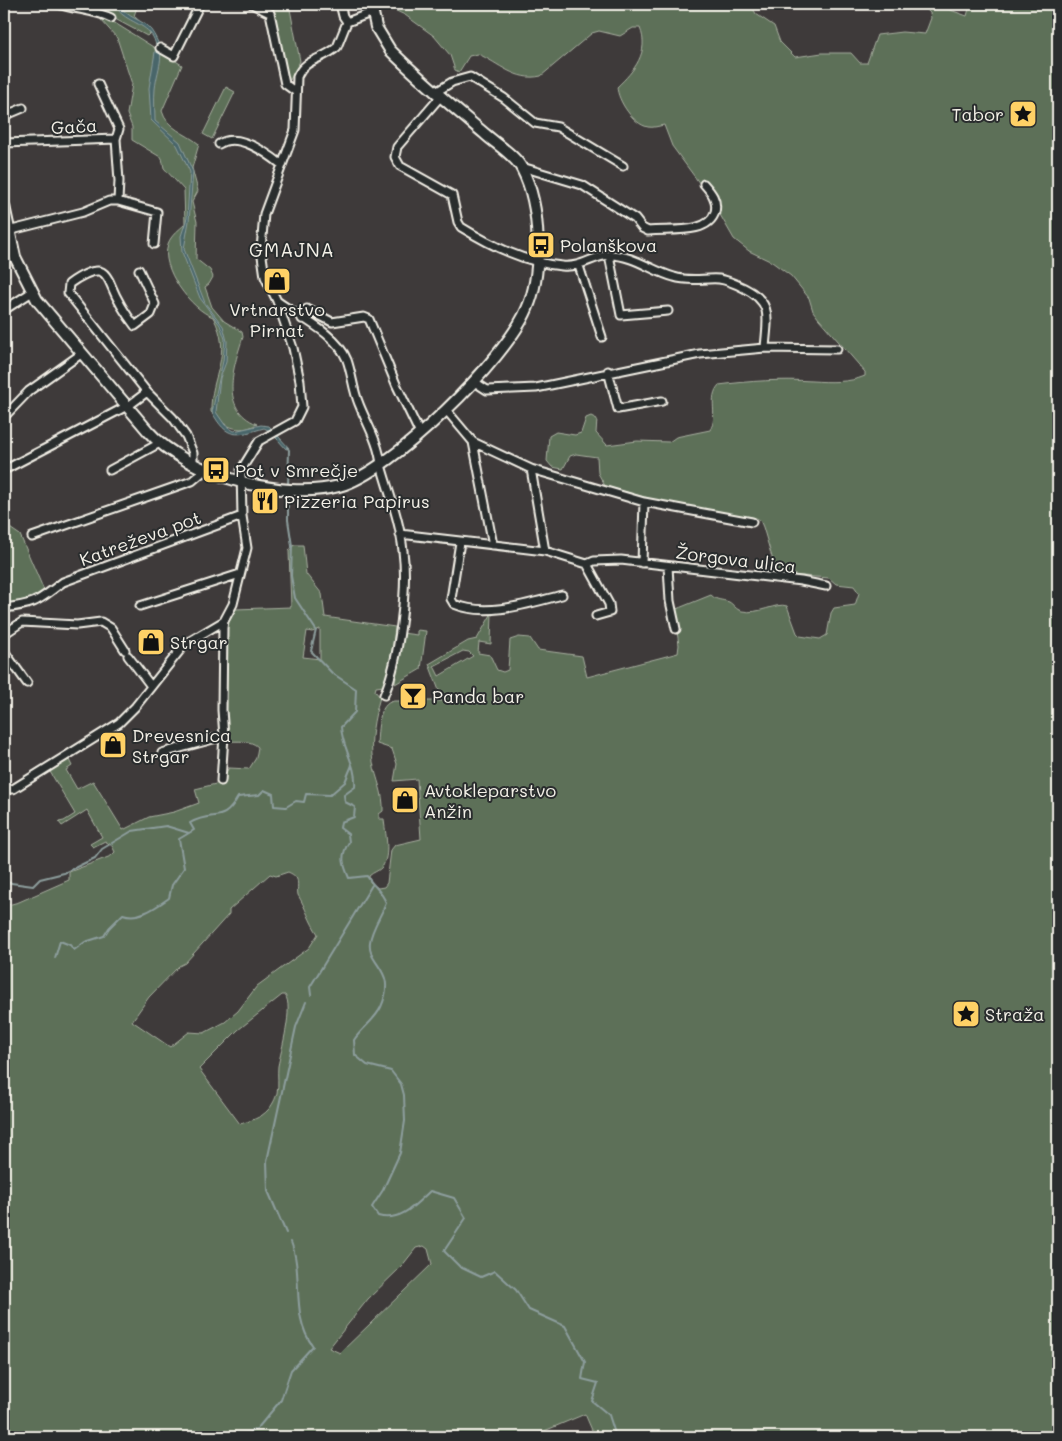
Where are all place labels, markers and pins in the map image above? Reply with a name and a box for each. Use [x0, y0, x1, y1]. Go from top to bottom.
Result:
place icon: Tabor [1008, 99, 1038, 129]
place label: Tabor [952, 102, 1004, 126]
bus stop icon: Polanškova [526, 230, 556, 260]
place label: Polanškova [560, 233, 657, 257]
shop icon: Vrtnarstvo Pirnat [262, 266, 292, 296]
place label: Vrtnarstvo Pirnat [229, 297, 325, 342]
bus stop icon: Pot v Smrečje [201, 455, 231, 485]
place label: Pot v Smrečje [235, 458, 358, 482]
restaurant icon: Pizzeria Papirus [250, 486, 280, 516]
place label: Pizzeria Papirus [284, 489, 430, 513]
shop icon: Strgar [136, 627, 166, 657]
place label: Strgar [170, 630, 228, 654]
bar icon: Panda bar [398, 681, 428, 711]
place label: Panda bar [432, 684, 524, 708]
place label: Drevesnica Strgar [132, 723, 231, 768]
shop icon: Drevesnica Strgar [98, 730, 128, 760]
place label: Avtokleparstvo Anžin [424, 778, 557, 823]
shop icon: Avtokleparstvo Anžin [390, 785, 420, 815]
place icon: Straža [951, 999, 981, 1029]
place label: Straža [985, 1002, 1045, 1026]

